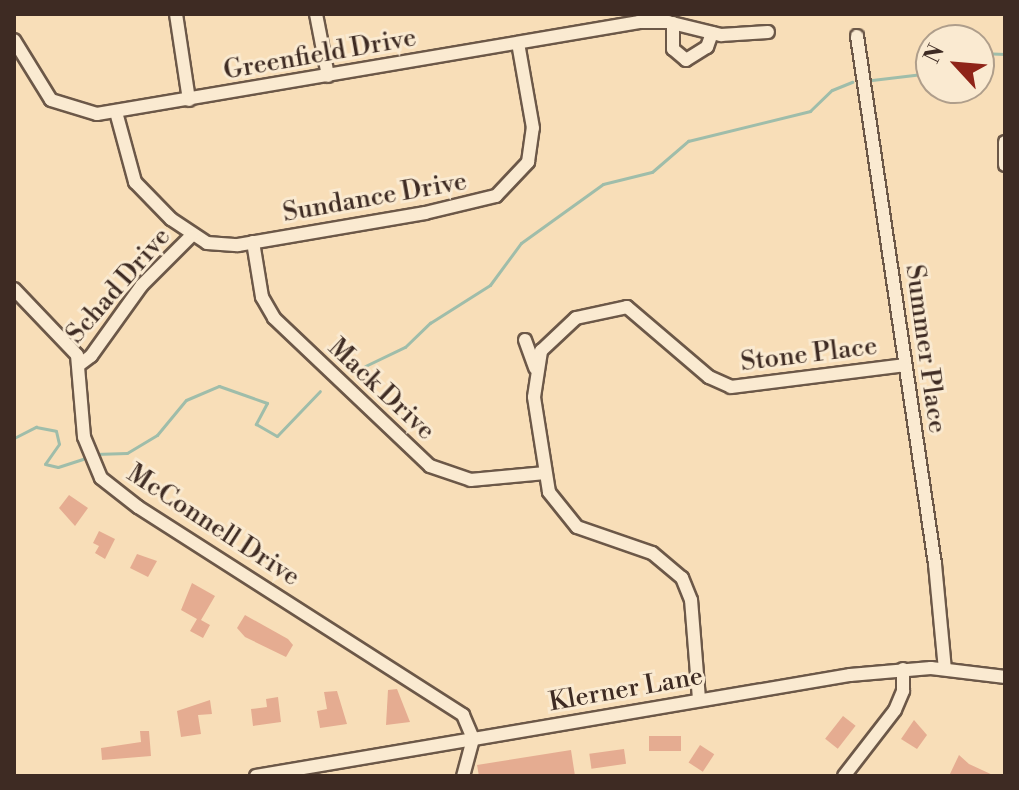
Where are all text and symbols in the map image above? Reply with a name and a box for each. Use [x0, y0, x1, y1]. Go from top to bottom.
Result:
street label: Greenfield Drive [221, 23, 419, 87]
north arrow [915, 24, 995, 104]
text: N [919, 40, 951, 68]
street label: Sundance Drive [280, 166, 470, 230]
street label: Schad Drive [60, 222, 178, 350]
street label: Summer Place [898, 263, 952, 435]
street label: Stone Place [739, 331, 879, 379]
street label: Mack Drive [321, 333, 441, 447]
street label: McConnell Drive [121, 459, 305, 593]
street label: Klerner Lane [547, 661, 705, 719]

